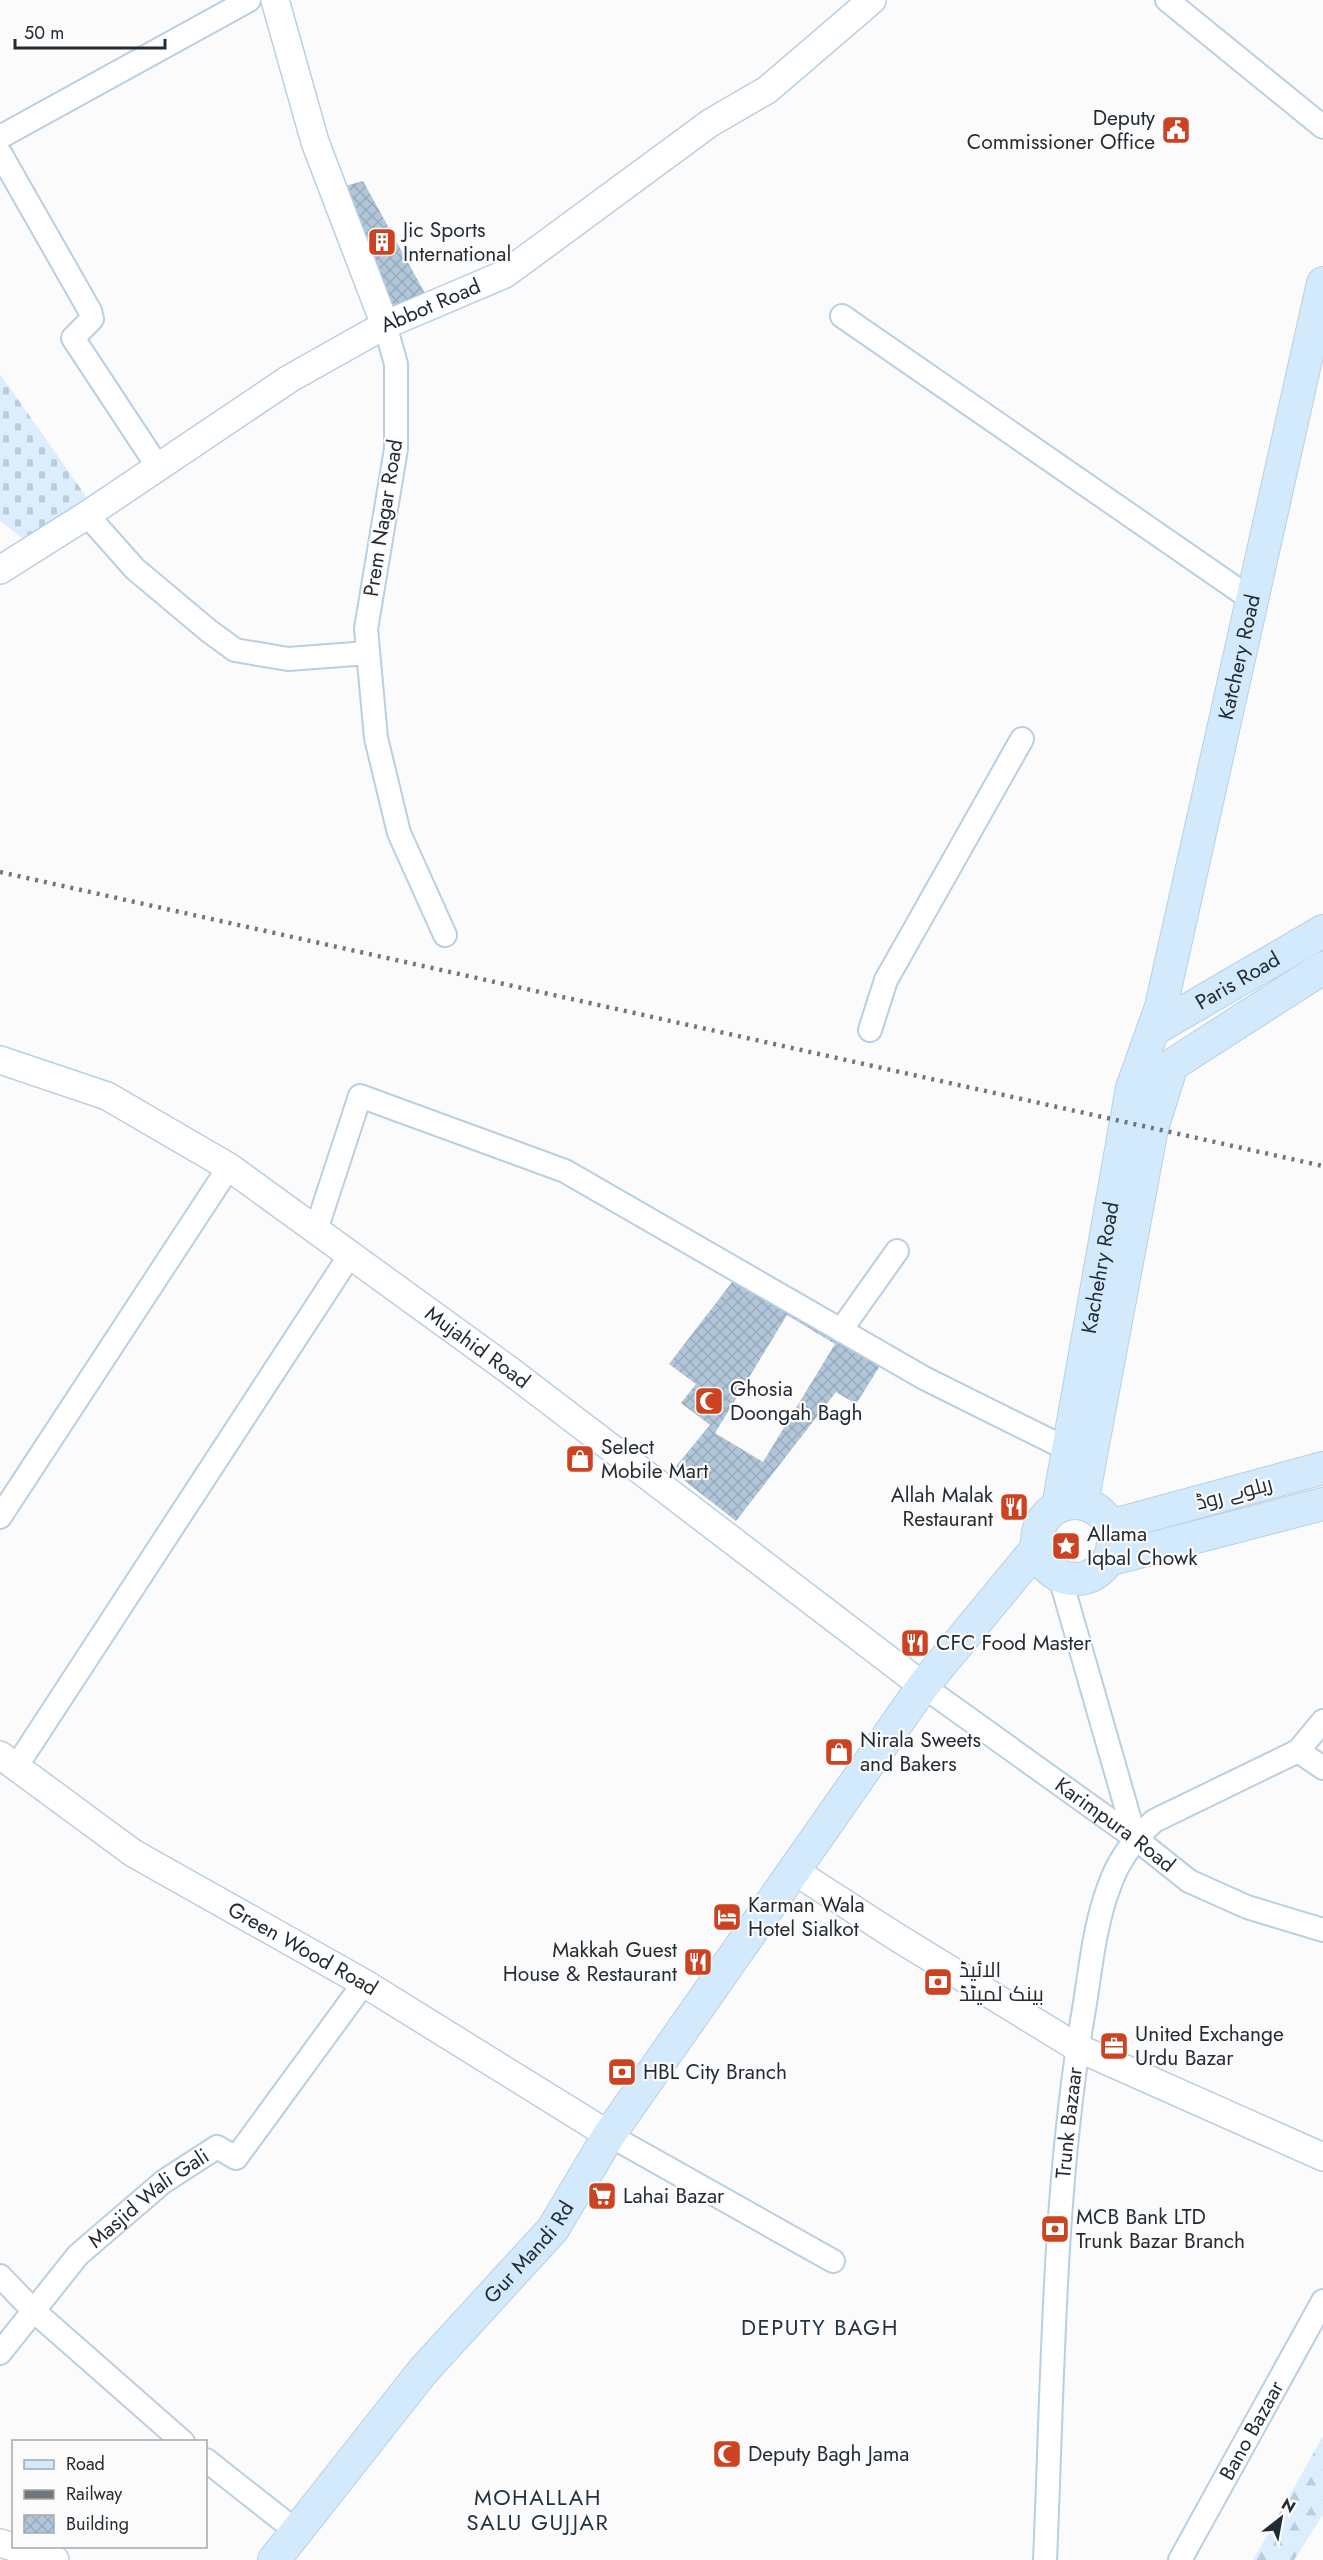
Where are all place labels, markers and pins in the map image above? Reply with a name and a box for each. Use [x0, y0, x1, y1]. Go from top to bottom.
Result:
place label: Deputy Commissioner Office [967, 103, 1156, 157]
public building icon: Deputy Commissioner Office [1160, 114, 1192, 146]
place label: Jic Sports International [400, 215, 511, 269]
building icon: Jic Sports International [366, 226, 398, 258]
place label: Ghosia Doongah Bagh [730, 1374, 862, 1428]
mosque icon: Ghosia Doongah Bagh [693, 1385, 725, 1417]
place label: Select Mobile Mart [601, 1432, 708, 1486]
shop icon: Select Mobile Mart [564, 1443, 596, 1475]
place label: Allah Malak Restaurant [891, 1480, 994, 1534]
restaurant icon: Allah Malak Restaurant [998, 1491, 1030, 1523]
place label: Allama Iqbal Chowk [1087, 1519, 1198, 1573]
place icon: Allama Iqbal Chowk [1050, 1530, 1082, 1562]
restaurant icon: CFC Food Master [899, 1627, 931, 1659]
place label: CFC Food Master [936, 1628, 1092, 1658]
place label: Nirala Sweets and Bakers [860, 1725, 981, 1779]
shop icon: Nirala Sweets and Bakers [823, 1736, 855, 1768]
place label: Karman Wala Hotel Sialkot [748, 1890, 865, 1944]
hotel icon: Karman Wala Hotel Sialkot [711, 1901, 743, 1933]
place label: Makkah Guest House & Restaurant [503, 1935, 677, 1989]
restaurant icon: Makkah Guest House & Restaurant [682, 1946, 714, 1978]
place label: الائیڈ بینک لمیٹڈ [959, 1955, 1044, 2009]
bank icon: الائیڈ بینک لمیٹڈ [922, 1966, 954, 1998]
place label: United Exchange Urdu Bazar [1135, 2019, 1284, 2073]
office icon: United Exchange Urdu Bazar [1098, 2030, 1130, 2062]
bank icon: HBL City Branch [606, 2056, 638, 2088]
place label: HBL City Branch [643, 2057, 787, 2087]
supermarket icon: Lahai Bazar [586, 2180, 618, 2212]
place label: Lahai Bazar [623, 2181, 725, 2211]
place label: MCB Bank LTD Trunk Bazar Branch [1076, 2202, 1245, 2256]
bank icon: MCB Bank LTD Trunk Bazar Branch [1039, 2213, 1071, 2245]
mosque icon: Deputy Bagh Jama [711, 2438, 743, 2470]
place label: Deputy Bagh Jama [748, 2439, 909, 2469]

